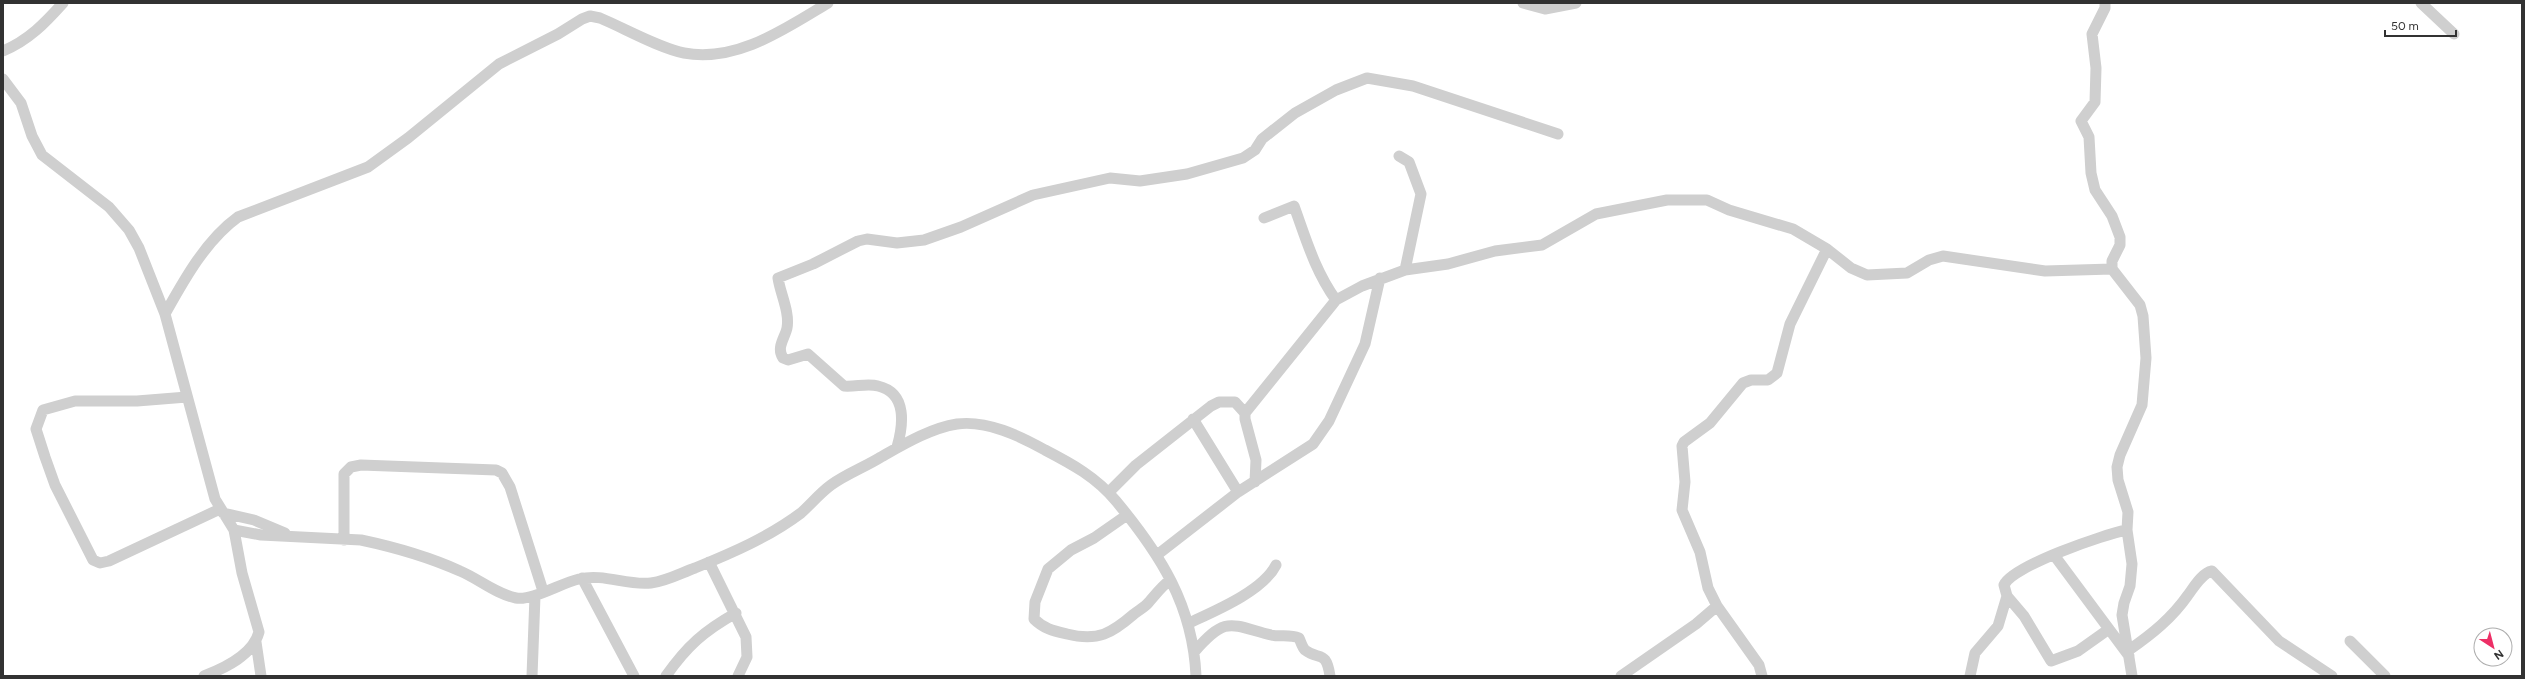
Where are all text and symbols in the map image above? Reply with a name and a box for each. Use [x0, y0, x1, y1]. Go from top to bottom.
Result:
scale bar [2385, 12, 2456, 38]
text: 50 m [2391, 19, 2419, 33]
north arrow [2473, 627, 2513, 667]
text: N [2491, 647, 2506, 662]

